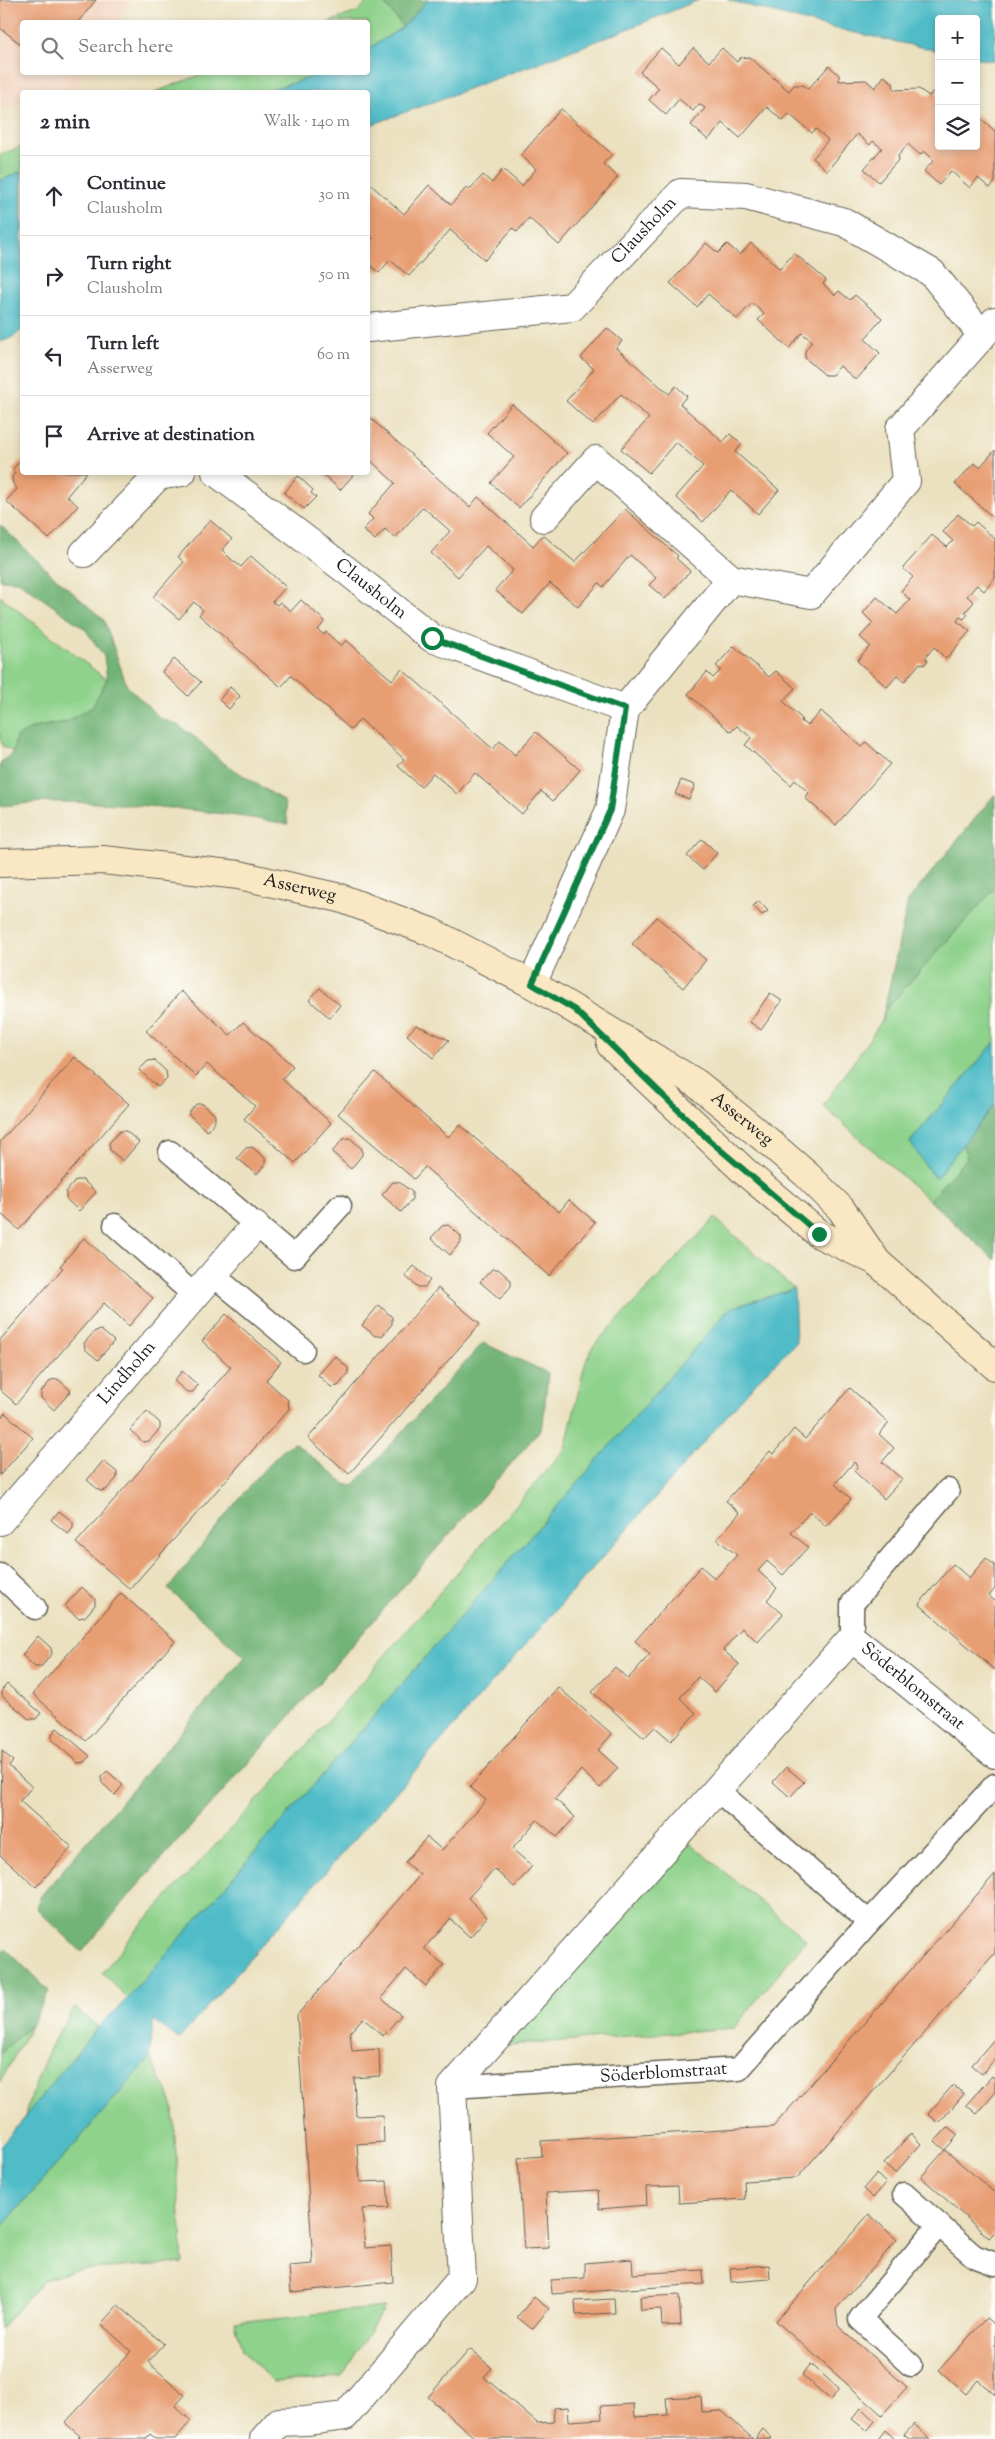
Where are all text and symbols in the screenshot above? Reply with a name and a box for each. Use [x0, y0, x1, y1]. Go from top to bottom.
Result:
map controls [935, 15, 980, 150]
button: + [935, 15, 980, 60]
search box [20, 20, 370, 75]
icon: search [38, 34, 66, 62]
text: Search here [78, 34, 173, 61]
button: − [935, 60, 980, 105]
button: layers [935, 105, 980, 150]
text: 2 min [40, 108, 90, 138]
text: Walk · 140 m [263, 111, 350, 134]
text: Continue [87, 171, 166, 198]
icon: ahead [40, 182, 68, 210]
text: 30 m [319, 184, 350, 207]
street label: Clausholm [606, 191, 683, 271]
text: Clausholm [87, 198, 163, 221]
text: Turn right [87, 251, 171, 278]
icon: right [40, 262, 68, 290]
text: 50 m [319, 264, 350, 287]
text: Clausholm [87, 278, 163, 301]
text: Turn left [87, 331, 159, 358]
icon: left [40, 342, 68, 370]
text: 60 m [317, 344, 350, 367]
text: Asserweg [87, 358, 153, 381]
icon: arrive [40, 422, 68, 450]
text: Arrive at destination [87, 422, 255, 449]
street label: Clausholm [329, 553, 412, 626]
route start [421, 627, 444, 650]
street label: Asserweg [261, 868, 339, 910]
street label: Asserweg [704, 1086, 778, 1153]
route end [808, 1223, 831, 1246]
street label: Lindholm [93, 1336, 163, 1411]
street label: Söderblomstraat [854, 1637, 970, 1737]
street label: Söderblomstraat [599, 2057, 728, 2091]

